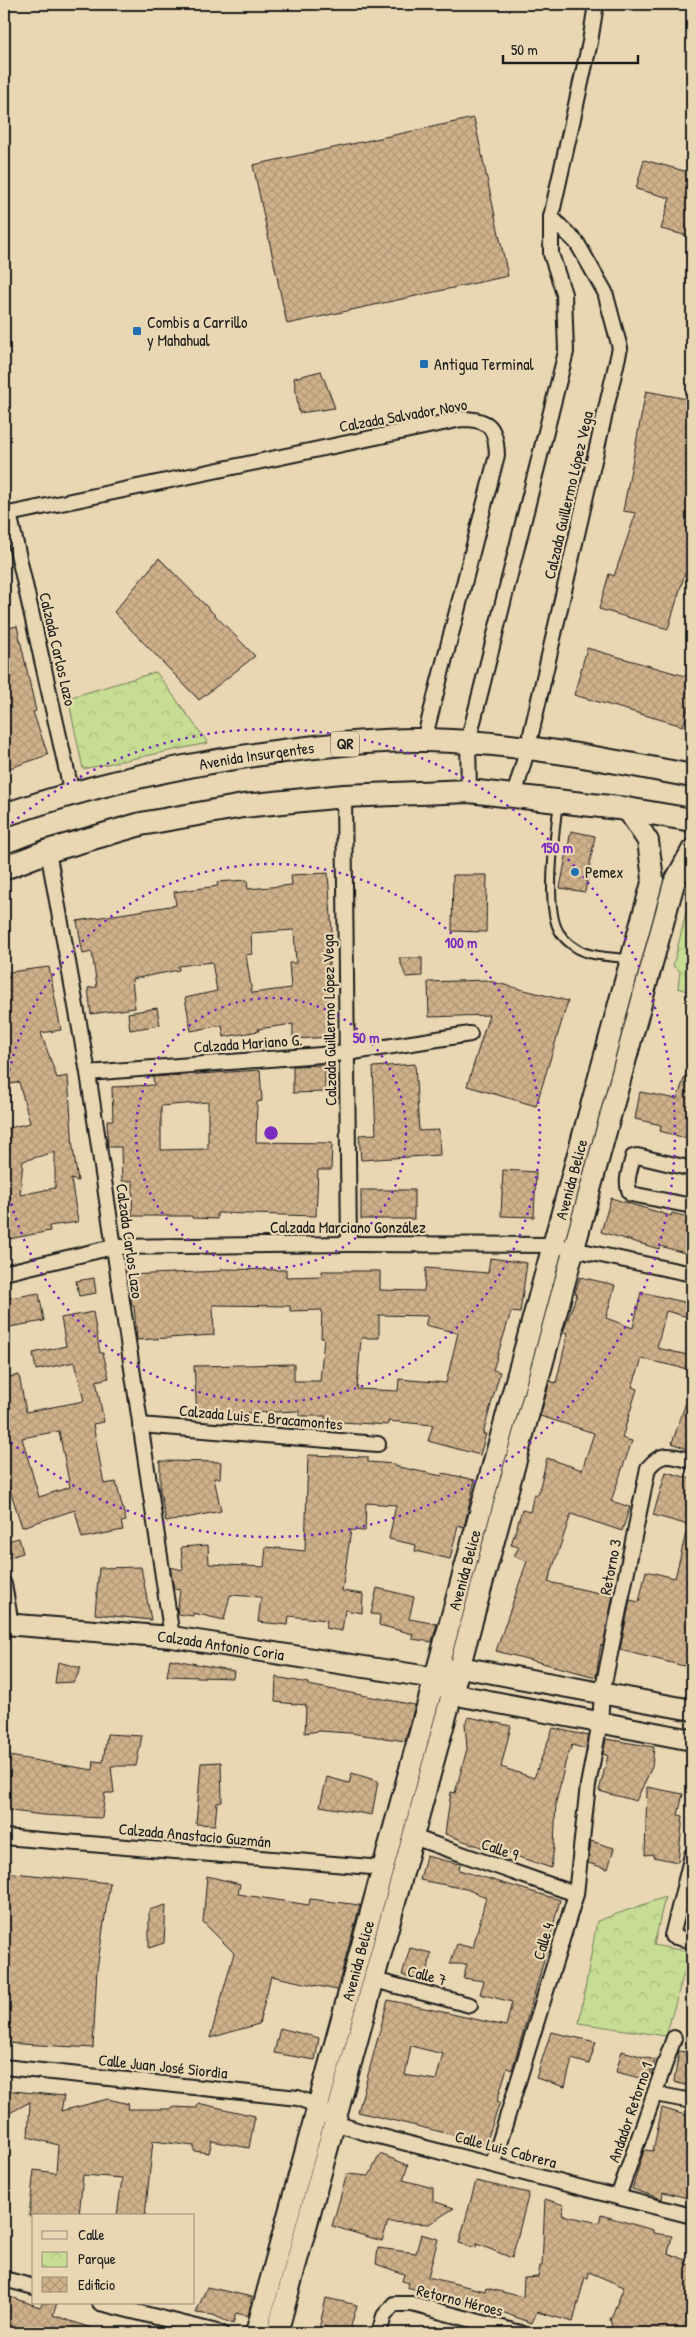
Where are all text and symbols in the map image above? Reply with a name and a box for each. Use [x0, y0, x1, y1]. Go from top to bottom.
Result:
scale bar [503, 32, 638, 64]
text: 50 m [511, 39, 538, 60]
place label: Combis a Carrillo y Mahahual [147, 311, 248, 351]
marker: Combis a Carrillo y Mahahual [131, 325, 143, 337]
place label: Antigua Terminal [434, 353, 535, 375]
marker: Antigua Terminal [418, 358, 430, 370]
street label: Calzada Salvador Novo [337, 393, 469, 437]
street label: Calzada Guillermo López Vega [538, 409, 598, 581]
street label: Calzada Carlos Lazo [34, 590, 82, 708]
road number: QR [331, 732, 359, 756]
street label: Avenida Insurgentes [197, 736, 315, 775]
text: 150 m [541, 837, 573, 858]
place label: Pemex [585, 861, 623, 883]
marker: Pemex [569, 866, 581, 878]
text: 100 m [445, 932, 477, 953]
street label: Calzada Guillermo López Vega [317, 934, 341, 1106]
text: 50 m [353, 1027, 379, 1048]
street label: Calzada Mariano G. [193, 1028, 303, 1058]
centre of rings [262, 1124, 280, 1142]
street label: Avenida Belice [550, 1136, 593, 1222]
street label: Calzada Carlos Lazo [111, 1182, 149, 1300]
street label: Calzada Marciano González [270, 1216, 426, 1238]
street label: Calzada Luis E. Bracamontes [178, 1399, 344, 1435]
street label: Avenida Belice [443, 1527, 486, 1613]
street label: Retorno 3 [594, 1537, 626, 1597]
street label: Calzada Antonio Coria [157, 1625, 286, 1665]
street label: Calzada Anastacio Guzmán [118, 1817, 272, 1853]
street label: Calle 9 [479, 1832, 522, 1866]
street label: Avenida Belice [336, 1917, 379, 2003]
street label: Calle 4 [527, 1920, 559, 1962]
street label: Calle 7 [405, 1959, 449, 1991]
street label: Calle Juan José Siordia [97, 2048, 229, 2084]
street label: Andador Retorno 1 [603, 2059, 658, 2165]
street label: Calle Luis Cabrera [453, 2125, 559, 2173]
legend [32, 2214, 195, 2304]
text: Calle [78, 2224, 105, 2245]
text: Parque [78, 2248, 116, 2269]
text: Edificio [78, 2274, 115, 2295]
street label: Retorno Héroes [415, 2279, 505, 2321]

